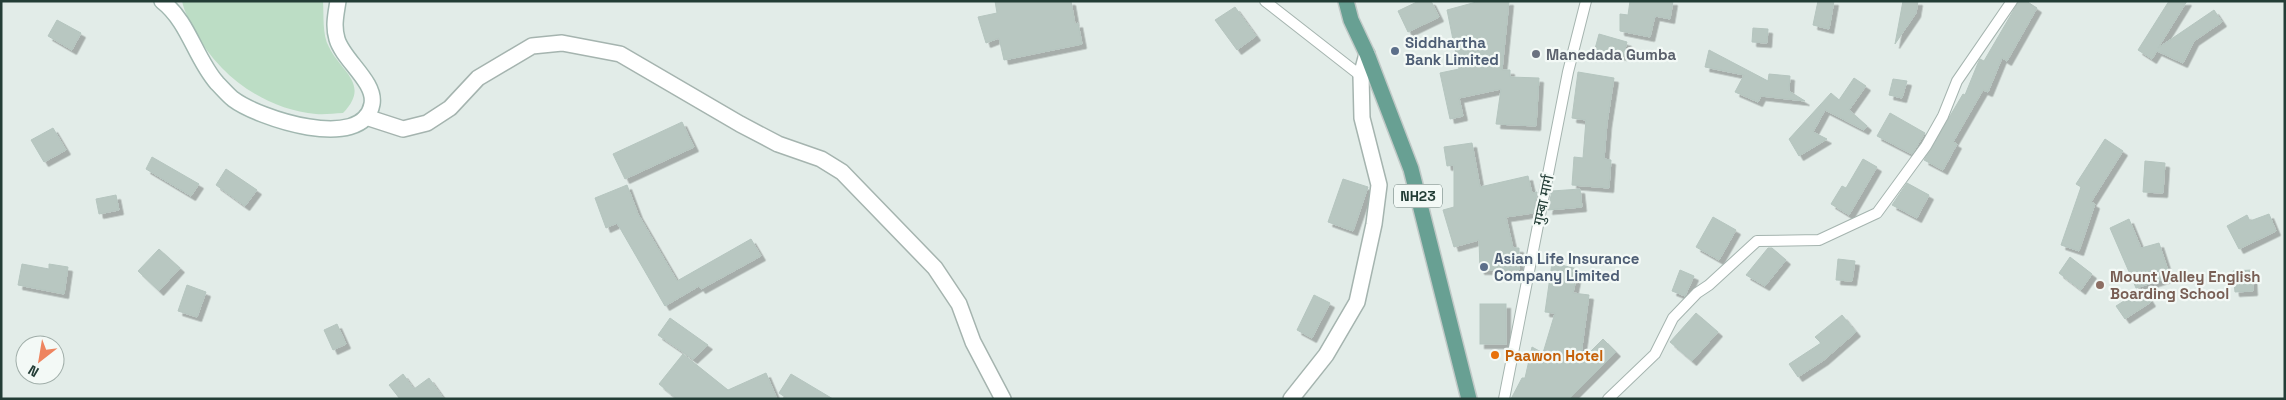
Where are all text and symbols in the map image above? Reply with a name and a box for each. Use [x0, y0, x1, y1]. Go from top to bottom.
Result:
place label: Siddhartha Bank Limited [1405, 33, 1499, 69]
marker: Siddhartha Bank Limited [1389, 45, 1401, 57]
place label: Manedada Gumba [1546, 45, 1676, 64]
marker: Manedada Gumba [1530, 48, 1542, 60]
street label: गुम्बा मार्ग [1528, 172, 1559, 227]
road number: NH23 [1394, 185, 1442, 208]
place label: Asian Life Insurance Company Limited [1494, 249, 1640, 285]
marker: Asian Life Insurance Company Limited [1478, 261, 1490, 273]
place label: Mount Valley English Boarding School [2110, 267, 2261, 303]
marker: Mount Valley English Boarding School [2094, 279, 2106, 291]
north arrow [15, 335, 65, 385]
place label: Paawon Hotel [1505, 346, 1603, 365]
marker: Paawon Hotel [1489, 349, 1501, 361]
text: N [25, 361, 42, 381]

